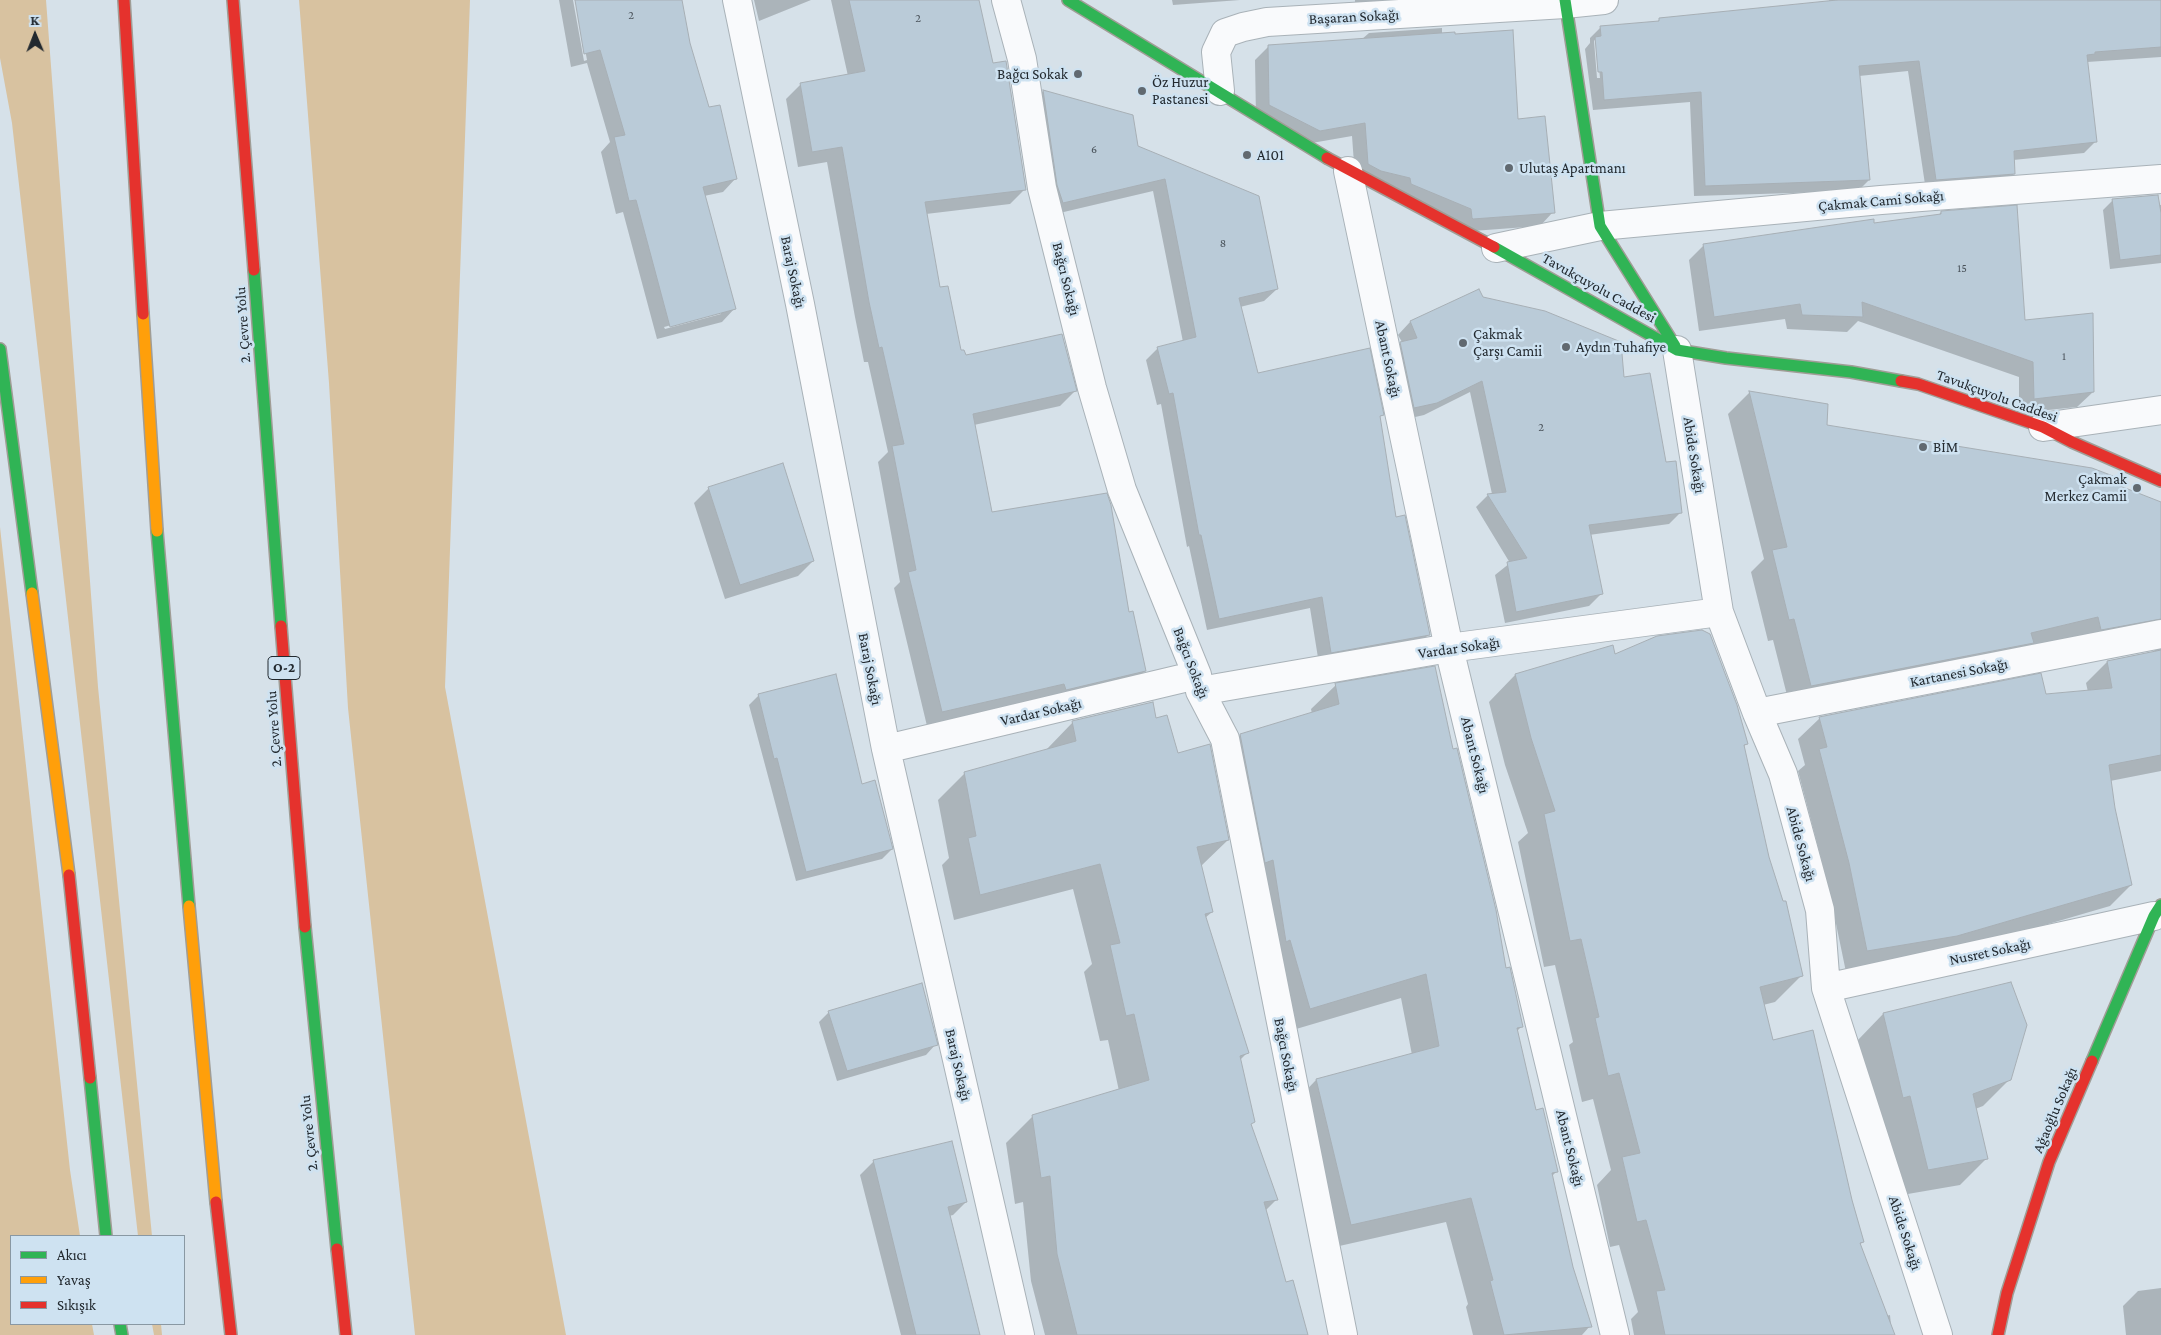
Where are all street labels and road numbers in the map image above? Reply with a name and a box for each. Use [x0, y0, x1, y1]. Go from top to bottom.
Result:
street label: Başaran Sokağı [1308, 6, 1400, 28]
street label: Çakmak Cami Sokağı [1817, 187, 1945, 215]
street label: Baraj Sokağı [777, 234, 809, 310]
street label: Bağcı Sokağı [1048, 240, 1084, 318]
street label: Tavukçuyolu Caddesi [1539, 249, 1659, 327]
street label: 2. Çevre Yolu [231, 286, 255, 364]
street label: Abant Sokağı [1371, 319, 1405, 399]
street label: Tavukçuyolu Caddesi [1934, 366, 2060, 426]
street label: Abide Sokağı [1679, 416, 1709, 494]
street label: Bağcı Sokağı [1169, 625, 1213, 701]
street label: Baraj Sokağı [854, 631, 886, 707]
street label: Vardar Sokağı [1417, 633, 1501, 663]
street label: Kartanesi Sokağı [1908, 655, 2010, 691]
road number: O-2 [268, 656, 300, 680]
street label: 2. Çevre Yolu [262, 690, 286, 768]
street label: Vardar Sokağı [999, 694, 1083, 730]
street label: Abant Sokağı [1457, 715, 1493, 795]
street label: Abide Sokağı [1782, 804, 1820, 884]
street label: Nusret Sokağı [1948, 935, 2032, 969]
street label: Bağcı Sokağı [1270, 1016, 1302, 1094]
street label: Baraj Sokağı [941, 1027, 975, 1103]
street label: Ağaoğlu Sokağı [2029, 1064, 2081, 1156]
street label: 2. Çevre Yolu [296, 1094, 322, 1172]
street label: Abant Sokağı [1552, 1108, 1588, 1188]
street label: Abide Sokağı [1885, 1194, 1925, 1272]

